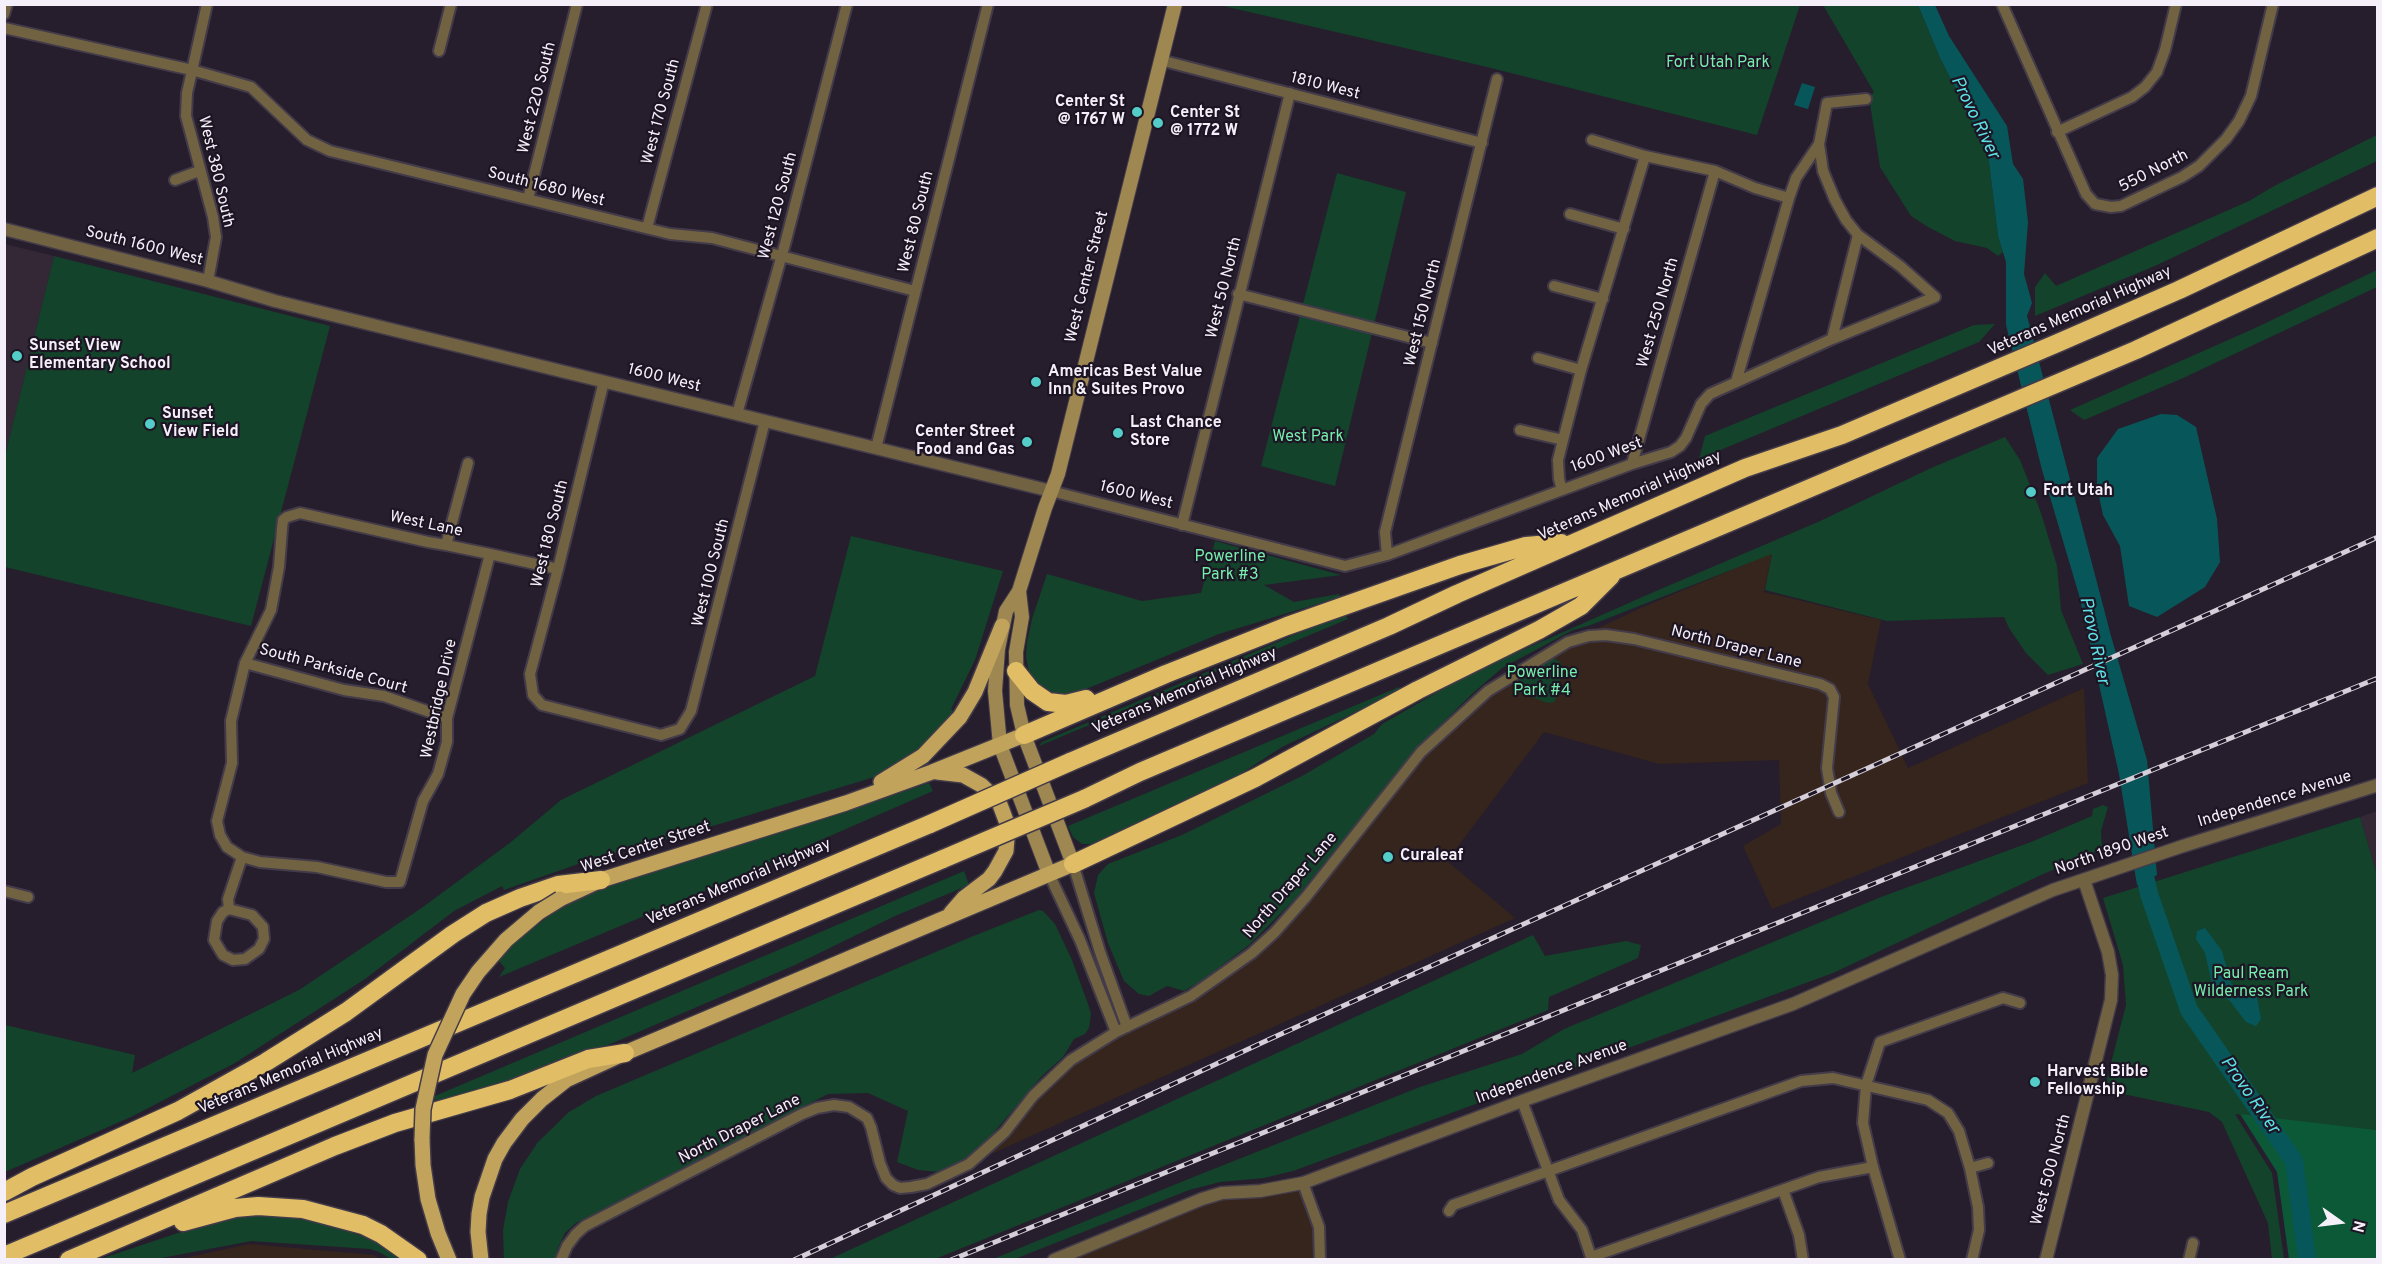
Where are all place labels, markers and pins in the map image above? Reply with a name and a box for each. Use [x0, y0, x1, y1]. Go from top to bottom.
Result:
place label: Center St @ 1767 W [1055, 93, 1125, 131]
place label: Center St @ 1772 W [1170, 104, 1240, 142]
marker: Center St @ 1767 W [1130, 105, 1144, 119]
marker: Center St @ 1772 W [1151, 116, 1165, 130]
place label: Sunset View Elementary School [29, 337, 171, 375]
marker: Sunset View Elementary School [10, 349, 24, 363]
place label: Americas Best Value Inn & Suites Provo [1048, 363, 1202, 401]
marker: Americas Best Value Inn & Suites Provo [1029, 375, 1043, 389]
place label: Sunset View Field [162, 405, 239, 443]
place label: Last Chance Store [1130, 414, 1222, 452]
marker: Sunset View Field [143, 417, 157, 431]
place label: Center Street Food and Gas [915, 423, 1015, 461]
marker: Last Chance Store [1111, 426, 1125, 440]
marker: Center Street Food and Gas [1020, 435, 1034, 449]
place label: Fort Utah [2043, 482, 2113, 502]
marker: Fort Utah [2024, 485, 2038, 499]
place label: Curaleaf [1400, 847, 1463, 867]
marker: Curaleaf [1381, 850, 1395, 864]
place label: Harvest Bible Fellowship [2047, 1063, 2148, 1101]
marker: Harvest Bible Fellowship [2028, 1075, 2042, 1089]

